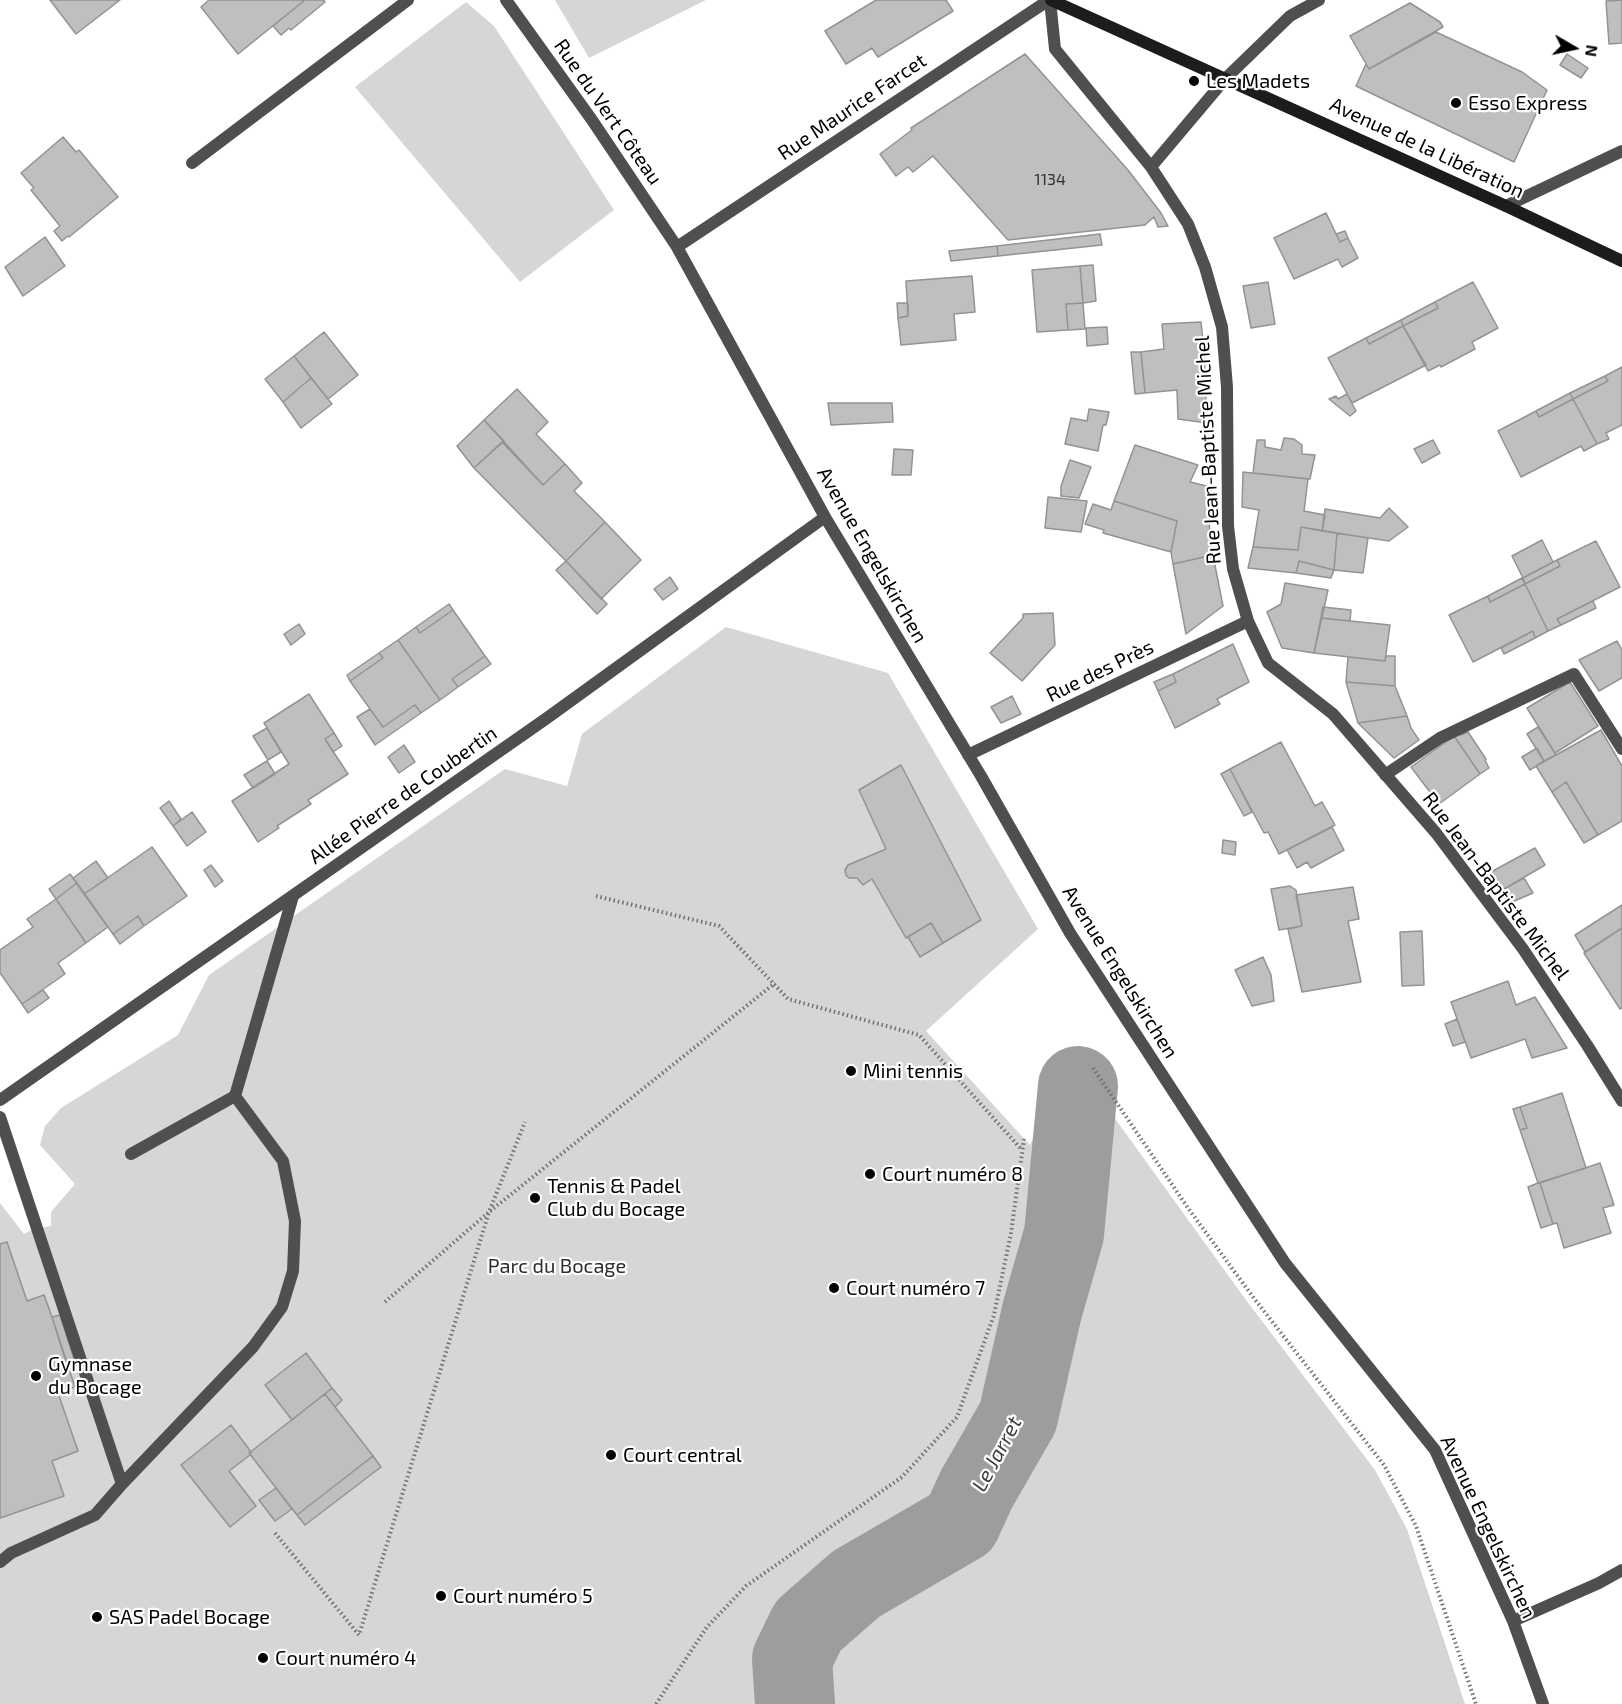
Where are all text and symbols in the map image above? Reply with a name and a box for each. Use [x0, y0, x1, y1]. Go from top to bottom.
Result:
north arrow [1544, 18, 1604, 78]
street label: Rue du Vert Côteau [549, 35, 667, 189]
text: N [1582, 44, 1603, 58]
street label: Rue Maurice Farcet [773, 48, 931, 166]
place label: Les Madets [1206, 69, 1310, 93]
marker: Les Madets [1187, 74, 1201, 88]
place label: Esso Express [1468, 91, 1588, 115]
street label: Avenue de la Libération [1326, 92, 1528, 204]
marker: Esso Express [1449, 96, 1463, 110]
house number: 1134 [1034, 170, 1066, 190]
street label: Rue Jean-Baptiste Michel [1190, 335, 1226, 565]
street label: Avenue Engelskirchen [812, 463, 932, 647]
street label: Rue des Près [1043, 635, 1157, 707]
street label: Allée Pierre de Coubertin [304, 721, 502, 869]
street label: Rue Jean-Baptiste Michel [1417, 787, 1575, 985]
street label: Avenue Engelskirchen [1057, 881, 1183, 1063]
place label: Mini tennis [863, 1059, 963, 1083]
marker: Mini tennis [844, 1064, 858, 1078]
place label: Court numéro 8 [882, 1162, 1023, 1186]
marker: Court numéro 8 [863, 1167, 877, 1181]
place label: Tennis & Padel Club du Bocage [547, 1174, 685, 1221]
marker: Tennis & Padel Club du Bocage [528, 1191, 542, 1205]
park label: Parc du Bocage [488, 1254, 626, 1278]
place label: Court numéro 7 [846, 1276, 985, 1300]
marker: Court numéro 7 [827, 1281, 841, 1295]
place label: Gymnase du Bocage [48, 1352, 142, 1399]
marker: Gymnase du Bocage [29, 1369, 43, 1383]
water label: Le Jarret [967, 1412, 1027, 1496]
street label: Avenue Engelskirchen [1435, 1432, 1541, 1622]
place label: Court central [623, 1443, 742, 1467]
marker: Court central [604, 1448, 618, 1462]
place label: Court numéro 5 [453, 1584, 593, 1608]
marker: Court numéro 5 [434, 1589, 448, 1603]
place label: SAS Padel Bocage [109, 1605, 270, 1629]
marker: SAS Padel Bocage [90, 1610, 104, 1624]
place label: Court numéro 4 [275, 1646, 416, 1670]
marker: Court numéro 4 [256, 1651, 270, 1665]

